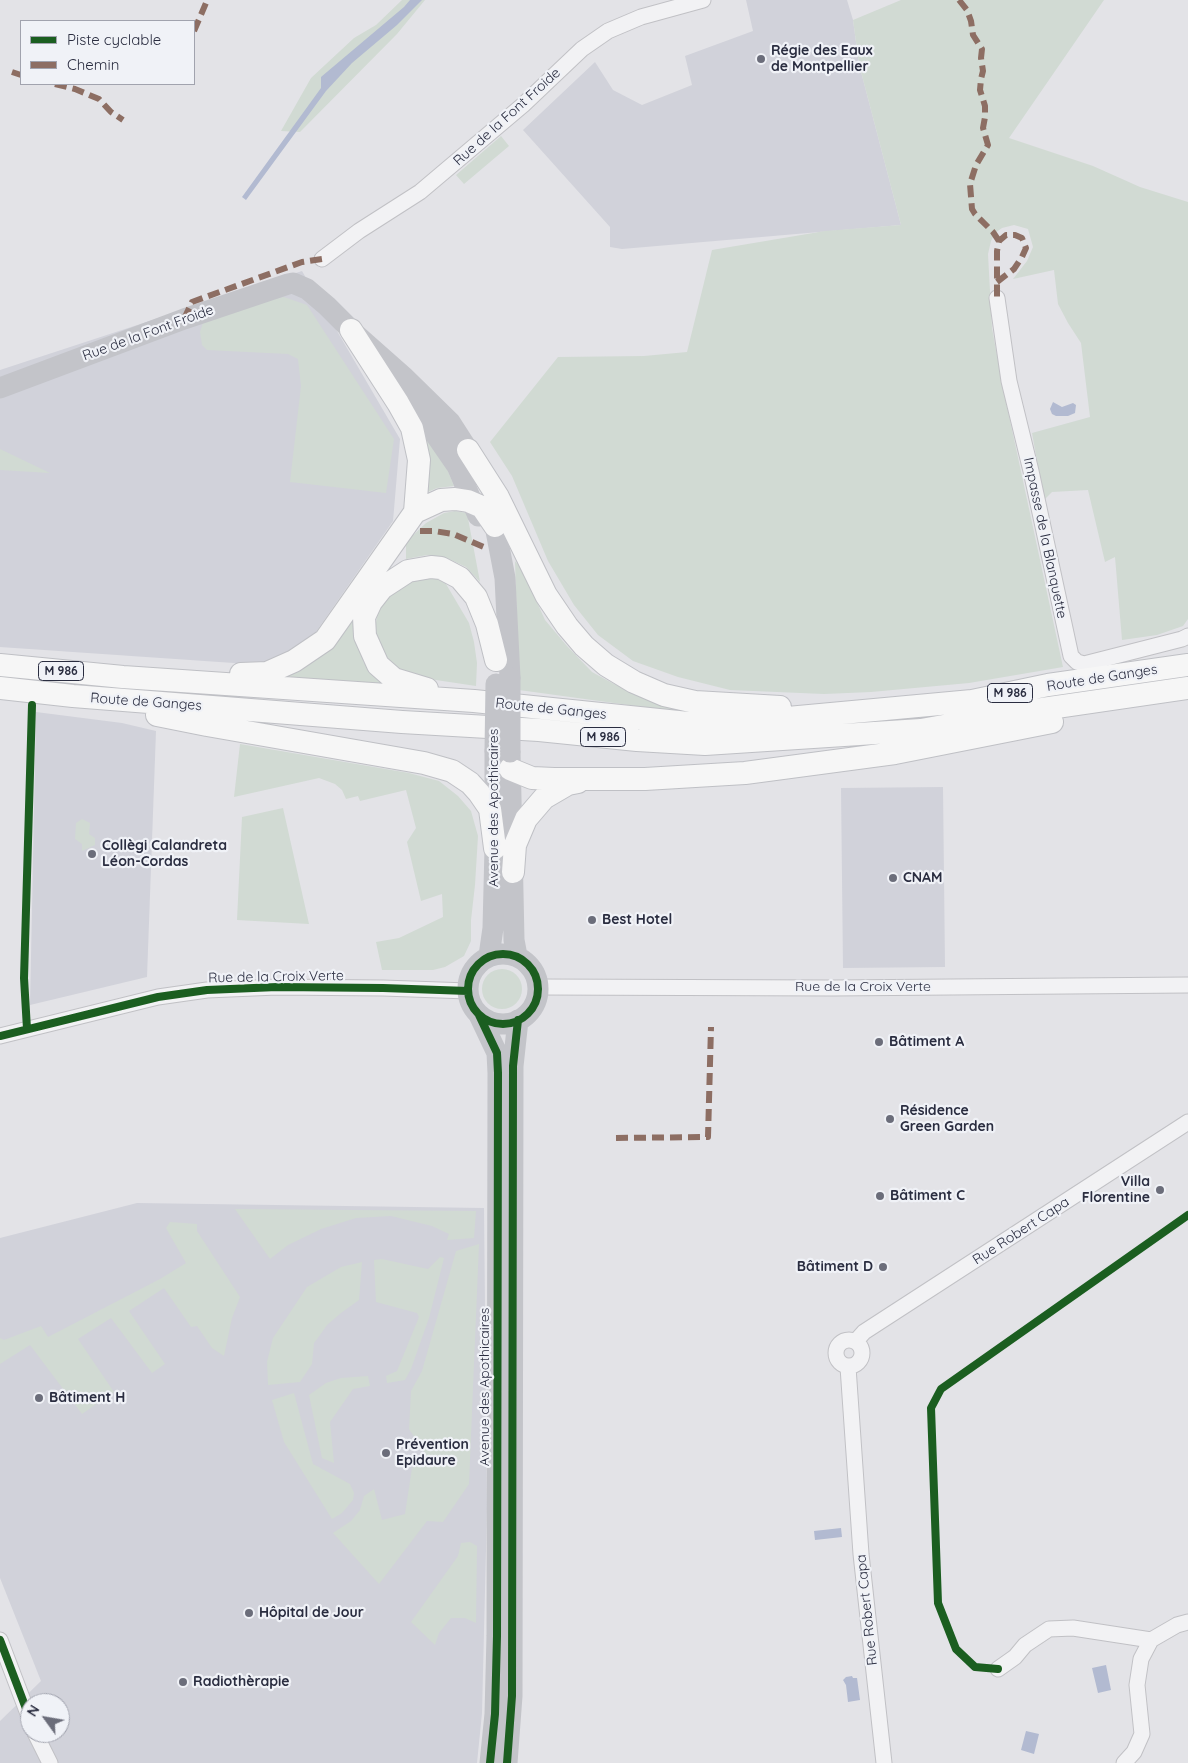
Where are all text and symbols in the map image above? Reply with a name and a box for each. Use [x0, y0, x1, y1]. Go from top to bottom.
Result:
legend [20, 20, 195, 85]
text: Piste cyclable [67, 30, 161, 49]
place label: Régie des Eaux de Montpellier [771, 43, 873, 75]
marker: Régie des Eaux de Montpellier [755, 53, 767, 65]
text: Chemin [67, 55, 119, 74]
street label: Rue de la Font Froide [450, 65, 564, 169]
street label: Rue de la Font Froide [80, 301, 216, 365]
street label: Impasse de la Blanquette [1020, 456, 1070, 620]
road number: M 986 [38, 661, 84, 680]
street label: Route de Ganges [1045, 661, 1159, 695]
road number: M 986 [988, 684, 1032, 702]
street label: Route de Ganges [90, 690, 202, 714]
street label: Route de Ganges [495, 695, 607, 723]
road number: M 986 [580, 728, 626, 746]
street label: Avenue des Apothicaires [486, 729, 502, 887]
place label: Collègi Calandreta Léon-Cordas [102, 838, 227, 870]
marker: Collègi Calandreta Léon-Cordas [86, 848, 98, 860]
place label: CNAM [903, 870, 942, 886]
marker: CNAM [887, 872, 899, 884]
place label: Best Hotel [602, 912, 672, 928]
marker: Best Hotel [586, 914, 598, 926]
street label: Rue de la Croix Verte [208, 967, 344, 987]
street label: Rue de la Croix Verte [795, 979, 931, 995]
place label: Bâtiment A [889, 1034, 964, 1050]
marker: Bâtiment A [873, 1036, 885, 1048]
place label: Résidence Green Garden [900, 1103, 994, 1136]
marker: Résidence Green Garden [884, 1113, 896, 1125]
place label: Villa Florentine [1082, 1174, 1150, 1206]
marker: Villa Florentine [1154, 1184, 1166, 1196]
place label: Bâtiment C [890, 1188, 965, 1204]
marker: Bâtiment C [874, 1190, 886, 1202]
street label: Rue Robert Capa [970, 1194, 1072, 1268]
place label: Bâtiment D [797, 1259, 873, 1275]
marker: Bâtiment D [877, 1261, 889, 1273]
street label: Avenue des Apothicaires [477, 1308, 493, 1466]
place label: Bâtiment H [49, 1390, 125, 1406]
marker: Bâtiment H [33, 1392, 45, 1404]
place label: Prévention Epidaure [396, 1437, 469, 1470]
marker: Prévention Epidaure [380, 1447, 392, 1459]
street label: Rue Robert Capa [853, 1554, 881, 1666]
place label: Hôpital de Jour [259, 1605, 364, 1621]
marker: Hôpital de Jour [243, 1607, 255, 1619]
place label: Radiothèrapie [193, 1674, 290, 1690]
marker: Radiothèrapie [177, 1676, 189, 1688]
north arrow [20, 1693, 70, 1743]
text: N [23, 1701, 43, 1720]

